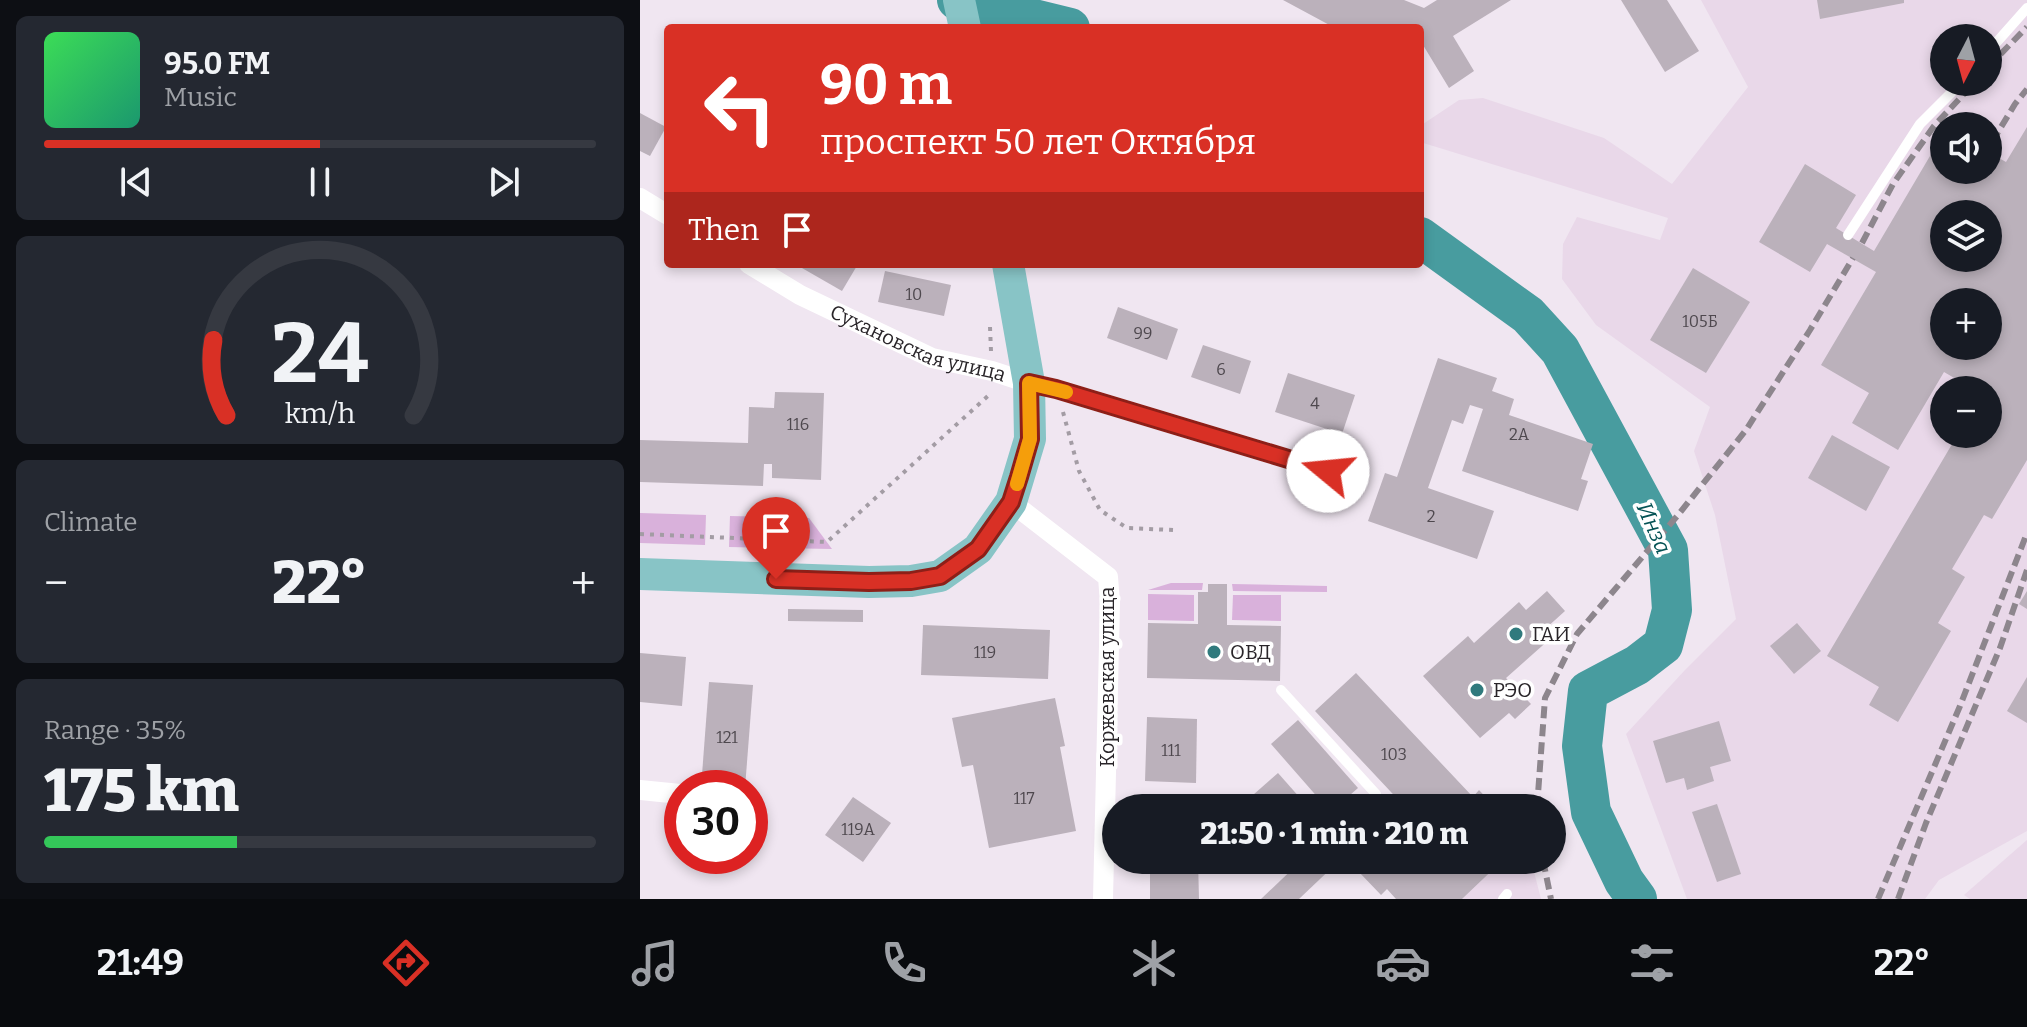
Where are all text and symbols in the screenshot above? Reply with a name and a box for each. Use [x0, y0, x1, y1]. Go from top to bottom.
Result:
north arrow [1930, 24, 2002, 96]
map controls [1930, 24, 2002, 448]
text: 95.0 FM [164, 46, 270, 82]
text: 90 m [820, 52, 952, 119]
icon: left [688, 56, 792, 160]
text: Music [164, 82, 237, 113]
button: sound [1930, 112, 2002, 184]
text: проспект 50 лет Октября [820, 120, 1256, 164]
icon: previous [114, 160, 158, 204]
icon: pause [298, 160, 342, 204]
icon: next [482, 160, 526, 204]
button: layers [1930, 200, 2002, 272]
icon: arrive [775, 208, 819, 252]
text: Then [688, 212, 759, 248]
house number: 10 [906, 285, 922, 304]
button: + [1930, 288, 2002, 360]
street label: Сухановская улица [826, 299, 1009, 387]
text: 24 [271, 303, 369, 403]
house number: 105Б [1682, 312, 1718, 331]
house number: 99 [1134, 324, 1152, 343]
house number: 6 [1216, 360, 1226, 379]
button: − [1930, 376, 2002, 448]
house number: 4 [1310, 394, 1320, 413]
text: km/h [285, 396, 356, 431]
house number: 116 [787, 415, 809, 434]
house number: 2А [1509, 425, 1530, 444]
position arrow [1286, 429, 1370, 513]
pin [742, 497, 810, 579]
water label: Инза [1631, 498, 1677, 558]
text: Climate [44, 507, 138, 538]
house number: 2 [1427, 507, 1435, 526]
icon: arrive [754, 509, 798, 553]
text: 22° [272, 547, 367, 619]
text: − [44, 557, 68, 610]
text: + [571, 557, 596, 610]
street label: Коржевская улица [1095, 587, 1119, 767]
place label: ГАИ [1532, 622, 1570, 646]
marker: ГАИ [1507, 625, 1525, 643]
place label: ОВД [1230, 640, 1271, 664]
house number: 119 [974, 643, 996, 662]
marker: ОВД [1205, 643, 1223, 661]
place label: РЭО [1493, 678, 1532, 702]
marker: РЭО [1468, 681, 1486, 699]
text: Range · 35% [44, 715, 186, 746]
house number: 121 [716, 728, 738, 747]
house number: 111 [1161, 741, 1181, 760]
house number: 103 [1381, 745, 1407, 764]
text: 175 km [44, 755, 239, 827]
speed limit sign: 30 [664, 770, 768, 874]
house number: 117 [1014, 789, 1034, 808]
text: 21:50 · 1 min · 210 m [1200, 816, 1468, 852]
house number: 119А [841, 820, 876, 839]
icon: directions [378, 935, 434, 991]
icon: music [627, 935, 683, 991]
icon: phone [876, 935, 932, 991]
icon: climate [1126, 935, 1182, 991]
icon: car [1375, 935, 1431, 991]
icon: filters [1624, 935, 1680, 991]
text: 21:49 [97, 941, 184, 985]
text: 22° [1874, 941, 1930, 985]

